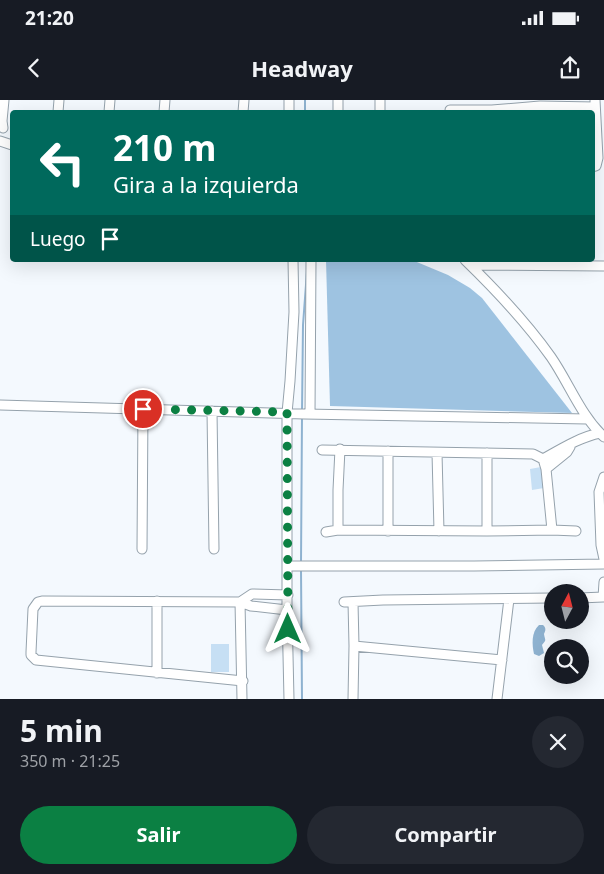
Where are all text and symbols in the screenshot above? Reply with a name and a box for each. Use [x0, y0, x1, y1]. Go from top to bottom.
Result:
text: 21:20 [25, 5, 74, 31]
text: Headway [251, 53, 353, 83]
icon: back [20, 54, 48, 82]
icon: share [556, 54, 584, 82]
text: 210 m [113, 124, 216, 171]
icon: left [30, 130, 95, 195]
text: Gira a la izquierda [113, 169, 299, 199]
icon: arrive [96, 225, 124, 253]
text: Luego [30, 226, 86, 252]
pin [122, 388, 164, 430]
icon: arrive [129, 395, 157, 423]
north arrow [544, 584, 589, 629]
map controls [544, 584, 589, 684]
position arrow [261, 602, 313, 654]
button: search [544, 639, 589, 684]
text: 5 min [20, 710, 103, 751]
button: close [532, 716, 584, 768]
text: 350 m · 21:25 [20, 750, 120, 772]
button: Salir [20, 806, 297, 864]
button: Compartir [307, 806, 584, 864]

